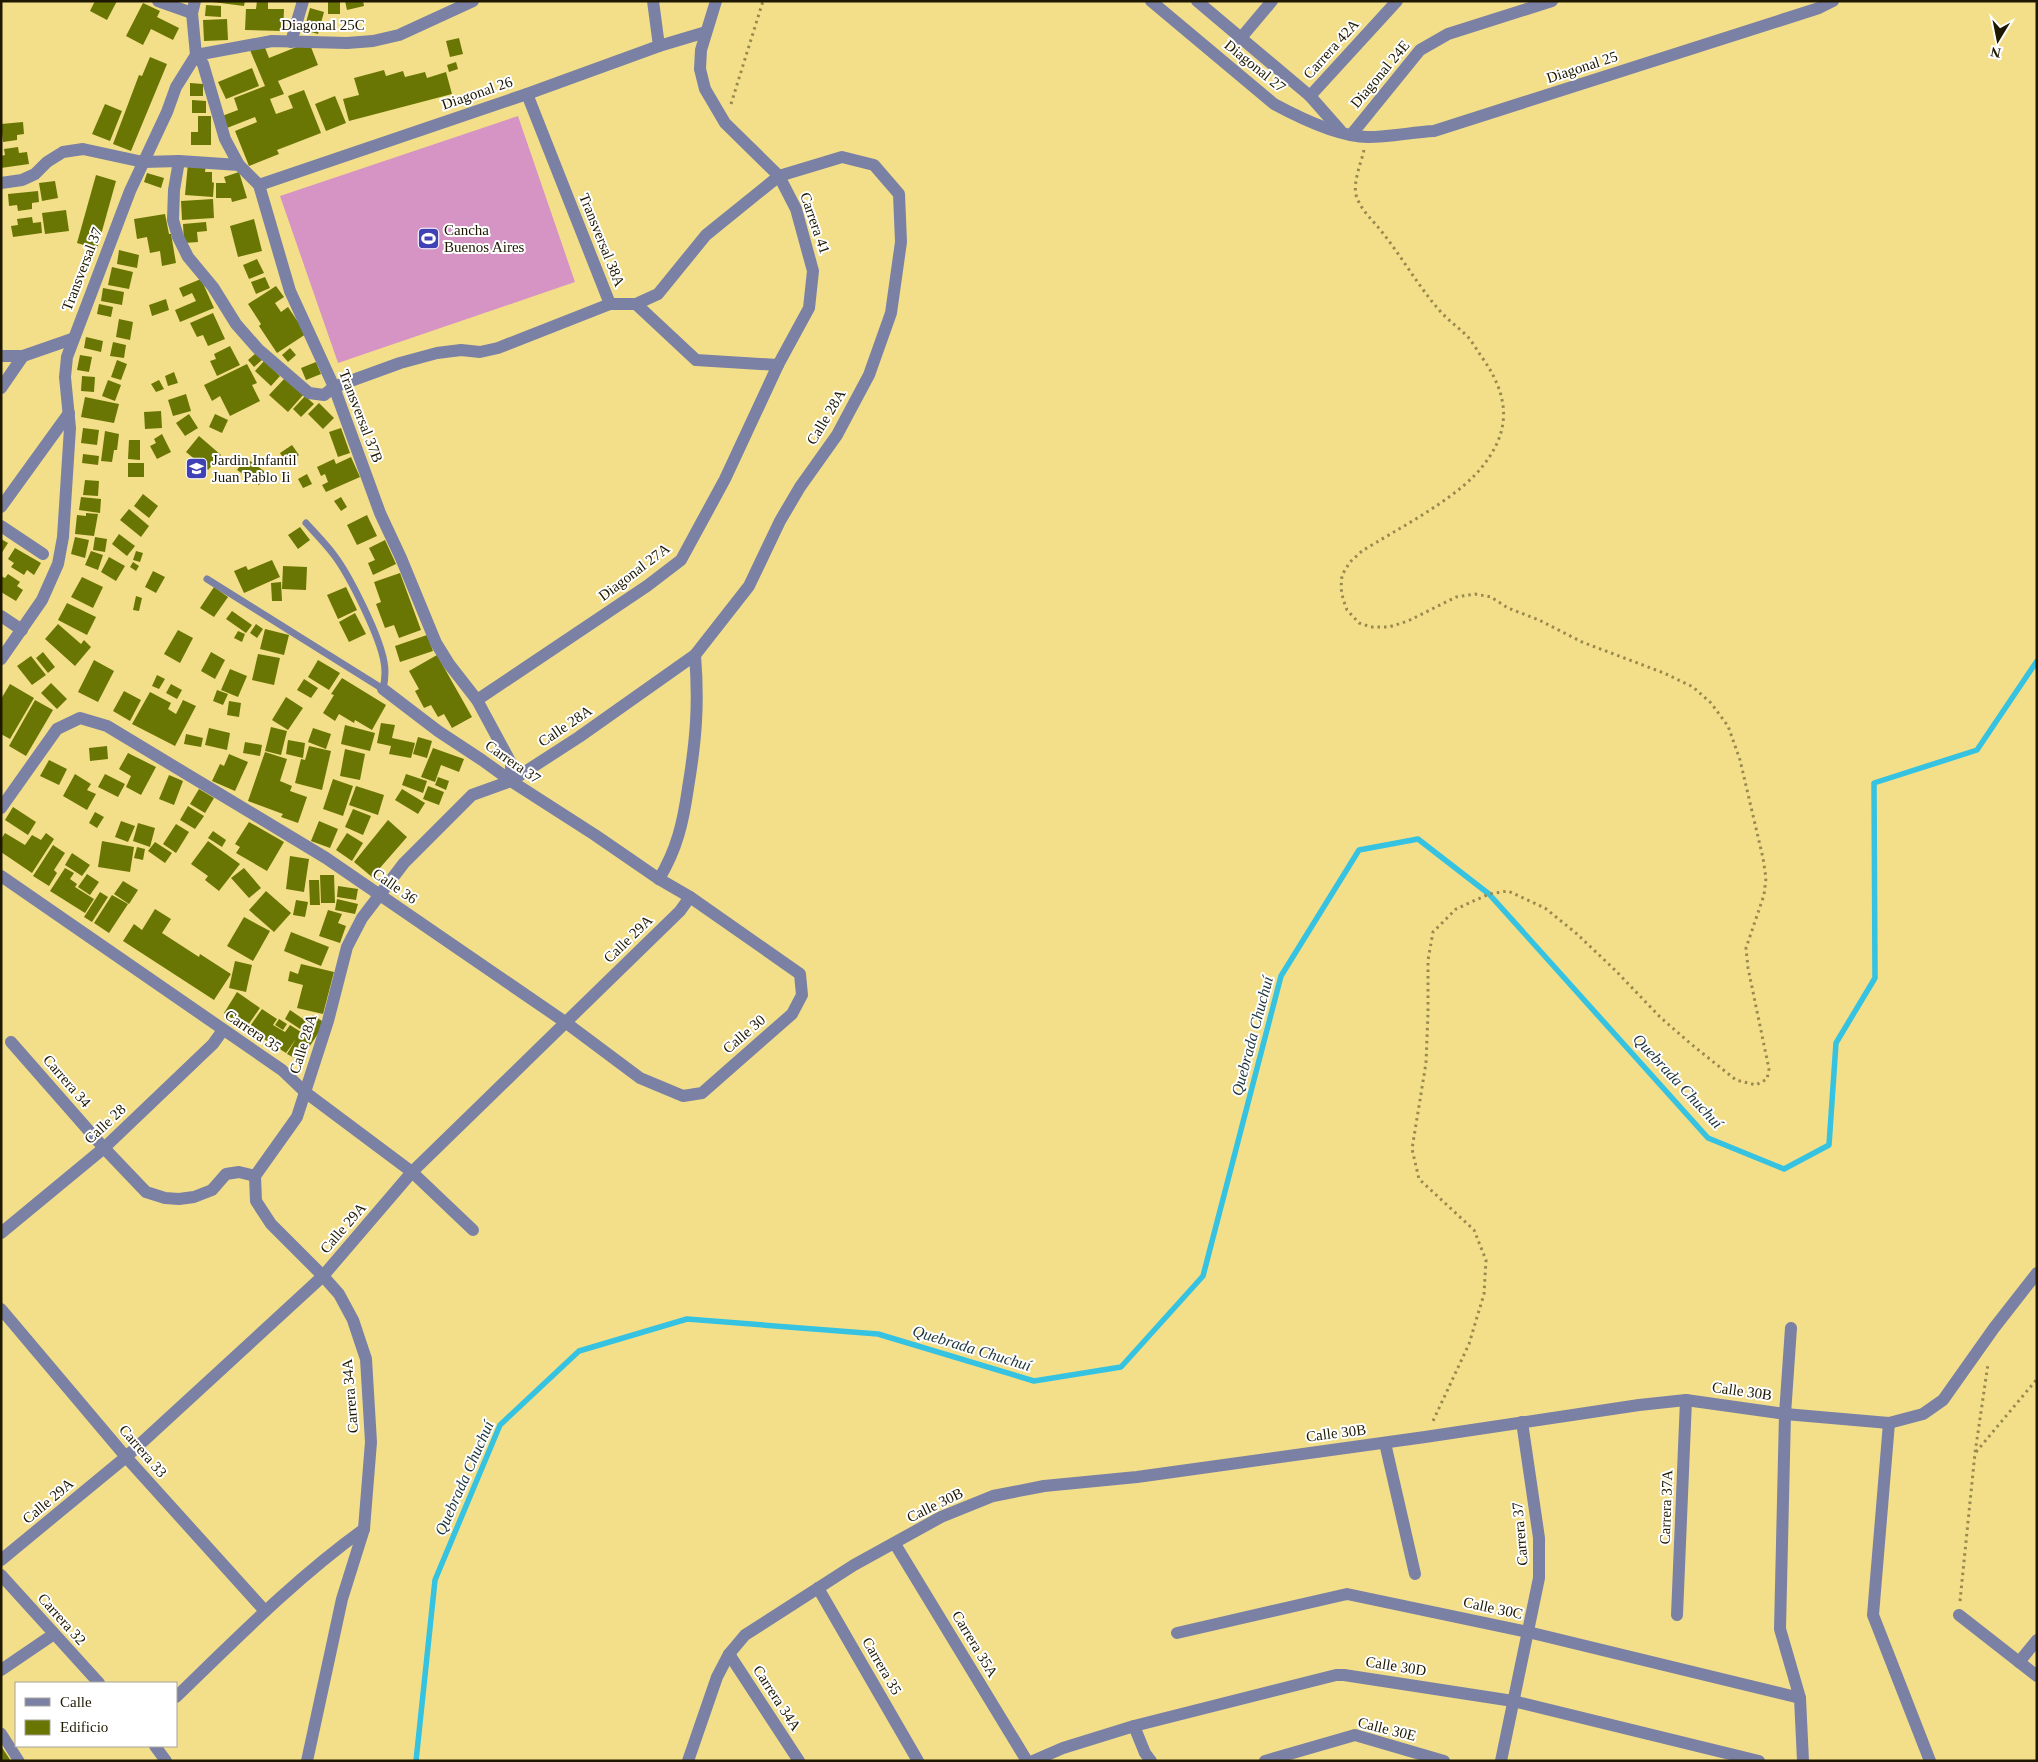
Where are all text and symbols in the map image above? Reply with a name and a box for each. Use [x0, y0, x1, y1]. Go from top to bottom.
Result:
north arrow [1973, 15, 2023, 65]
street label: Carrera 42A [1300, 16, 1362, 82]
street label: Diagonal 25C [281, 17, 365, 33]
street label: Diagonal 27 [1221, 37, 1289, 96]
street label: Diagonal 24E [1347, 37, 1413, 111]
text: N [1990, 44, 2002, 61]
street label: Diagonal 25 [1544, 48, 1620, 86]
street label: Diagonal 26 [440, 73, 515, 113]
street label: Carrera 41 [797, 190, 833, 256]
street label: Transversal 38A [576, 191, 628, 289]
place label: Cancha Buenos Aires [444, 222, 525, 255]
street label: Transversal 37 [59, 225, 105, 313]
sports icon: Cancha Buenos Aires [416, 227, 440, 251]
street label: Transversal 37B [336, 367, 386, 465]
street label: Calle 28A [803, 386, 849, 447]
place label: Jardin Infantil Juan Pablo Ii [212, 452, 297, 485]
school or university icon: Jardin Infantil Juan Pablo Ii [184, 457, 208, 481]
street label: Diagonal 27A [595, 540, 673, 604]
street label: Calle 28A [535, 702, 595, 750]
street label: Carrera 37 [482, 737, 544, 787]
street label: Calle 36 [370, 865, 421, 907]
street label: Calle 29A [600, 912, 656, 966]
water label: Quebrada Chuchuí [1228, 973, 1277, 1098]
street label: Carrera 35 [222, 1007, 284, 1055]
street label: Calle 30 [720, 1011, 768, 1057]
street label: Calle 28A [286, 1012, 320, 1076]
water label: Quebrada Chuchuí [1630, 1030, 1727, 1133]
street label: Carrera 34 [40, 1052, 94, 1111]
street label: Calle 28 [81, 1101, 129, 1147]
street label: Calle 29A [317, 1200, 369, 1256]
water label: Quebrada Chuchuí [911, 1322, 1035, 1375]
street label: Carrera 34A [339, 1358, 361, 1434]
street label: Calle 30B [1711, 1379, 1773, 1403]
water label: Quebrada Chuchuí [431, 1417, 497, 1538]
street label: Calle 30B [1305, 1421, 1367, 1445]
street label: Carrera 33 [116, 1422, 170, 1480]
street label: Carrera 37A [1657, 1469, 1675, 1545]
street label: Calle 29A [19, 1475, 77, 1527]
street label: Calle 30B [904, 1485, 966, 1525]
street label: Carrera 37 [1509, 1501, 1531, 1566]
street label: Carrera 32 [35, 1590, 89, 1648]
street label: Calle 30C [1462, 1594, 1524, 1622]
street label: Carrera 35A [949, 1608, 1001, 1680]
street label: Carrera 35 [859, 1634, 905, 1698]
street label: Calle 30D [1365, 1653, 1428, 1679]
street label: Carrera 34A [750, 1662, 804, 1734]
legend [15, 1682, 178, 1747]
text: Calle [60, 1694, 92, 1710]
street label: Calle 30E [1356, 1714, 1418, 1744]
text: Edificio [60, 1719, 108, 1735]

